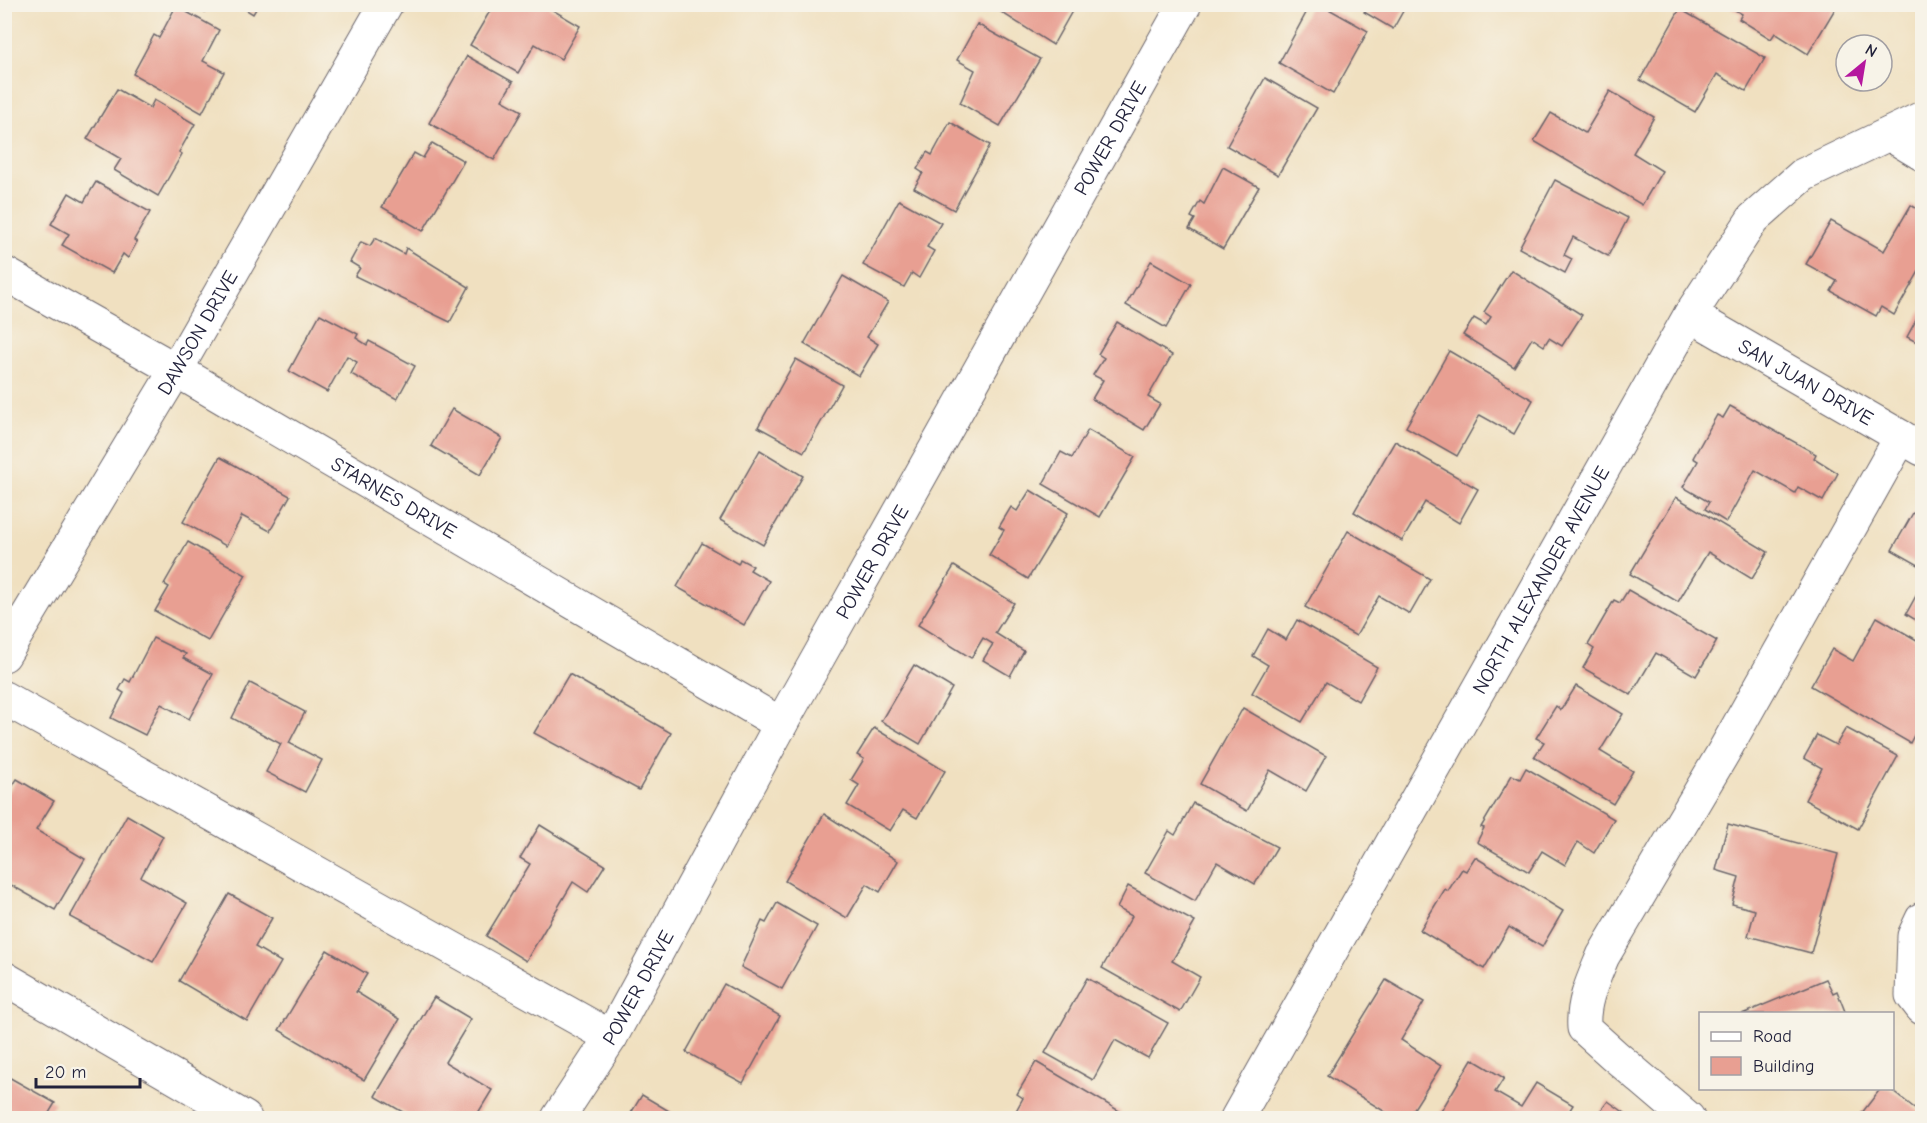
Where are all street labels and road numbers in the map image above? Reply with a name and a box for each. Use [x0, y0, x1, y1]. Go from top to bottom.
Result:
street label: POWER DRIVE [1069, 77, 1151, 199]
street label: DAWSON DRIVE [153, 267, 243, 399]
street label: SAN JUAN DRIVE [1734, 335, 1877, 430]
street label: STARNES DRIVE [327, 452, 461, 544]
street label: NORTH ALEXANDER AVENUE [1468, 462, 1614, 698]
street label: POWER DRIVE [831, 501, 914, 623]
street label: POWER DRIVE [598, 927, 679, 1050]

